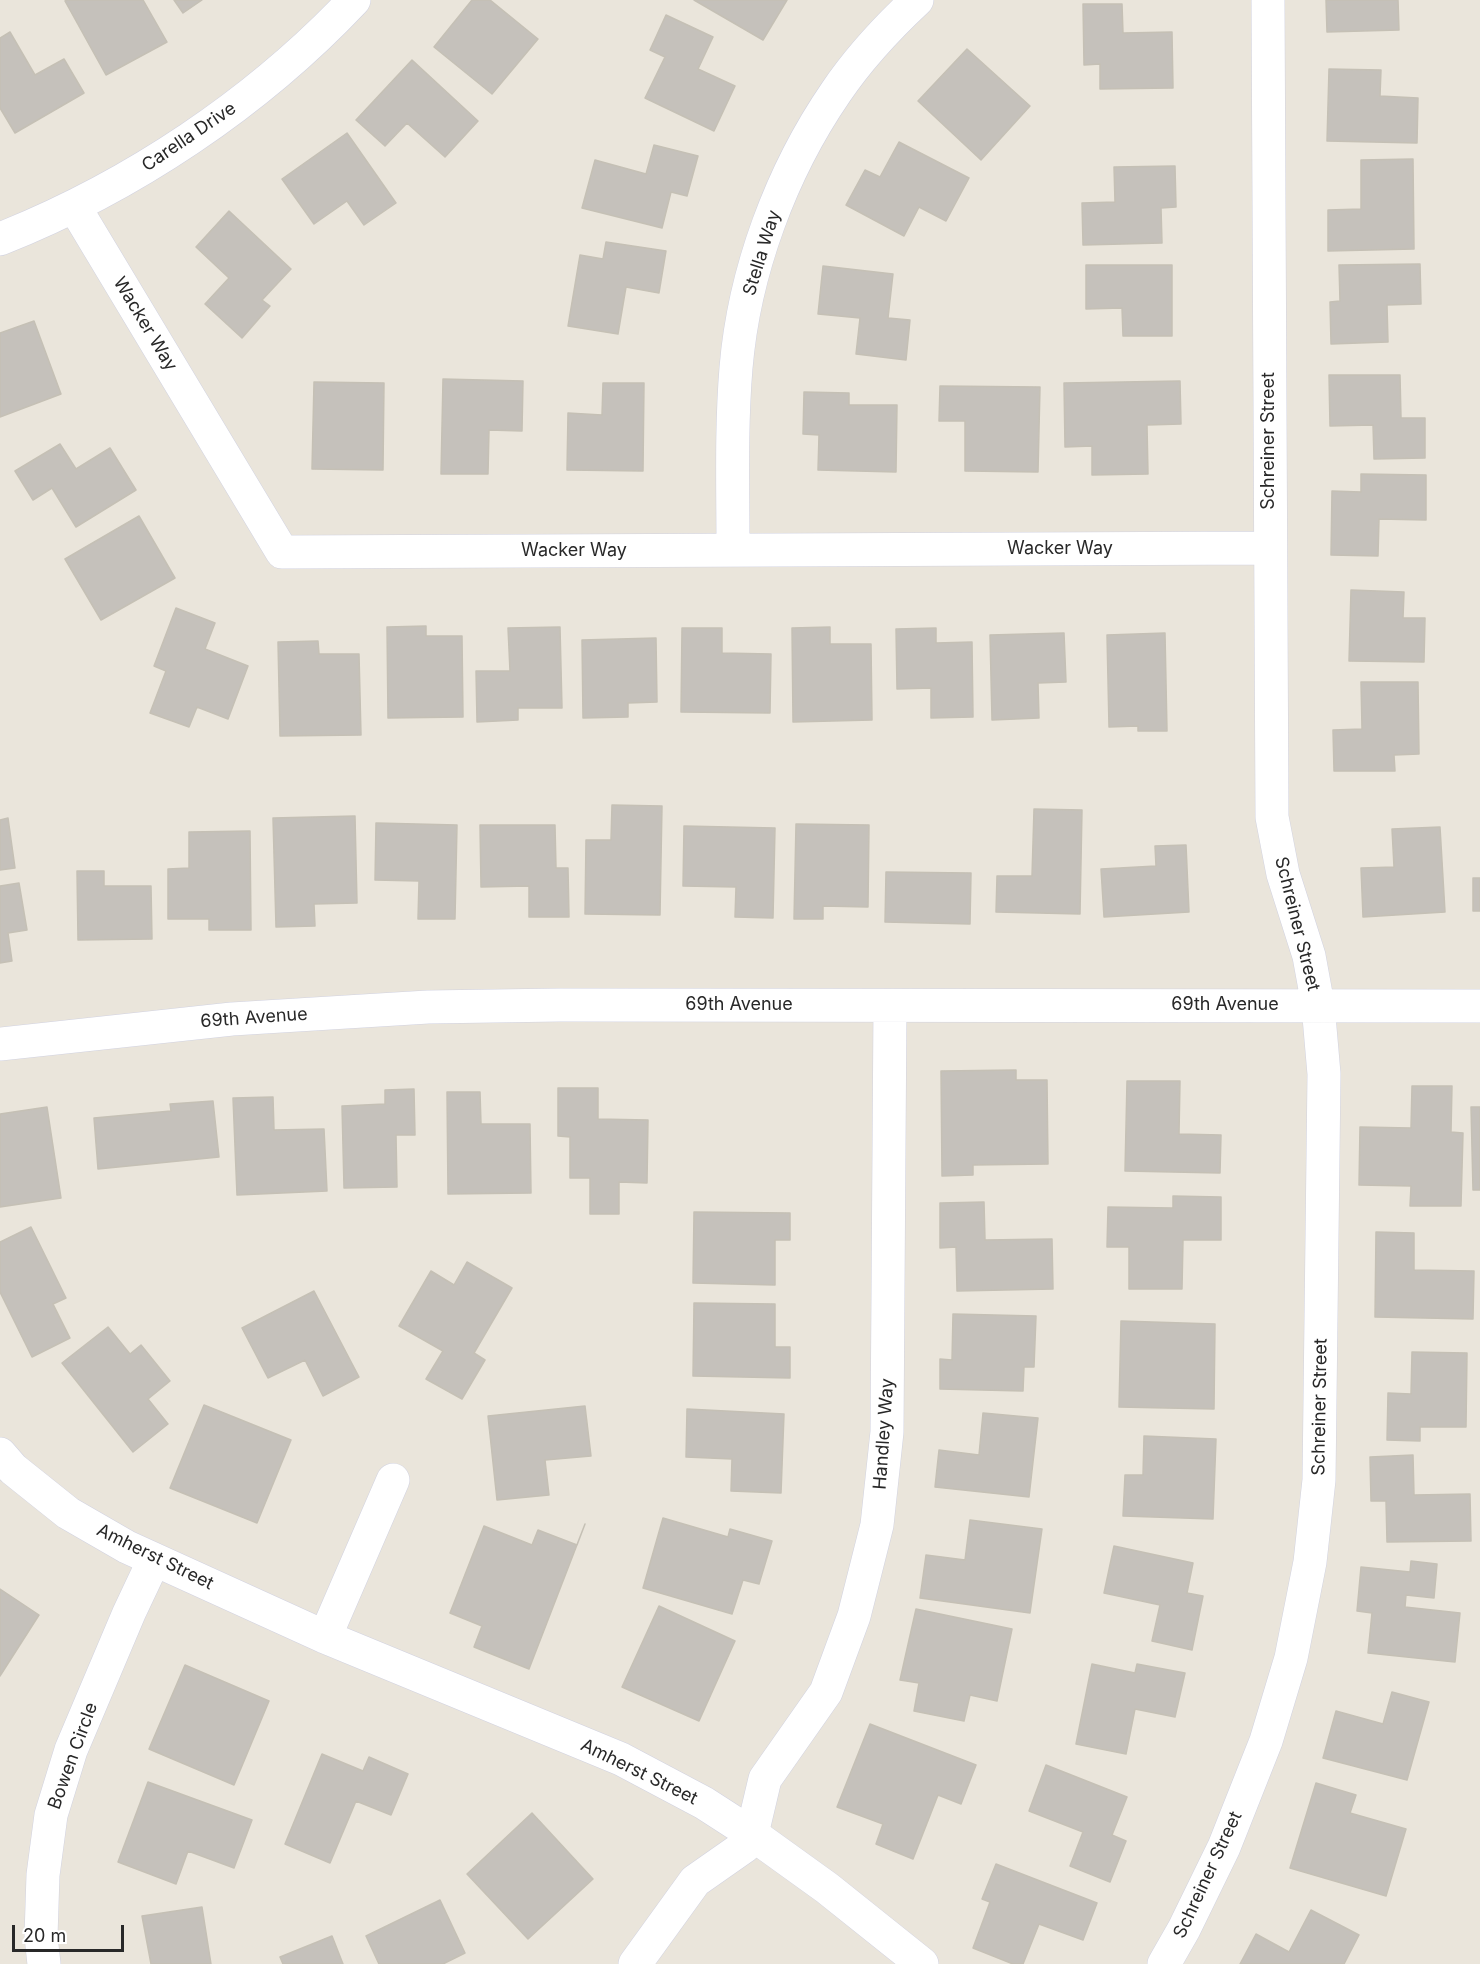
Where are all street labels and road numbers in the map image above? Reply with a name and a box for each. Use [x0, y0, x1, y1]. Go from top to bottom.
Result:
street label: Carella Drive [138, 98, 240, 176]
street label: Stella Way [739, 208, 785, 298]
street label: Wacker Way [108, 273, 182, 375]
street label: Schreiner Street [1258, 372, 1280, 510]
street label: Wacker Way [1007, 538, 1113, 560]
street label: Wacker Way [521, 540, 627, 562]
street label: Schreiner Street [1270, 855, 1324, 993]
street label: 69th Avenue [685, 994, 793, 1016]
street label: 69th Avenue [1171, 994, 1279, 1016]
street label: 69th Avenue [200, 1003, 308, 1033]
street label: Schreiner Street [1308, 1338, 1332, 1476]
street label: Handley Way [869, 1378, 899, 1490]
street label: Amherst Street [93, 1519, 217, 1595]
street label: Bowen Circle [44, 1700, 102, 1812]
street label: Amherst Street [577, 1734, 701, 1810]
street label: Schreiner Street [1169, 1808, 1247, 1942]

